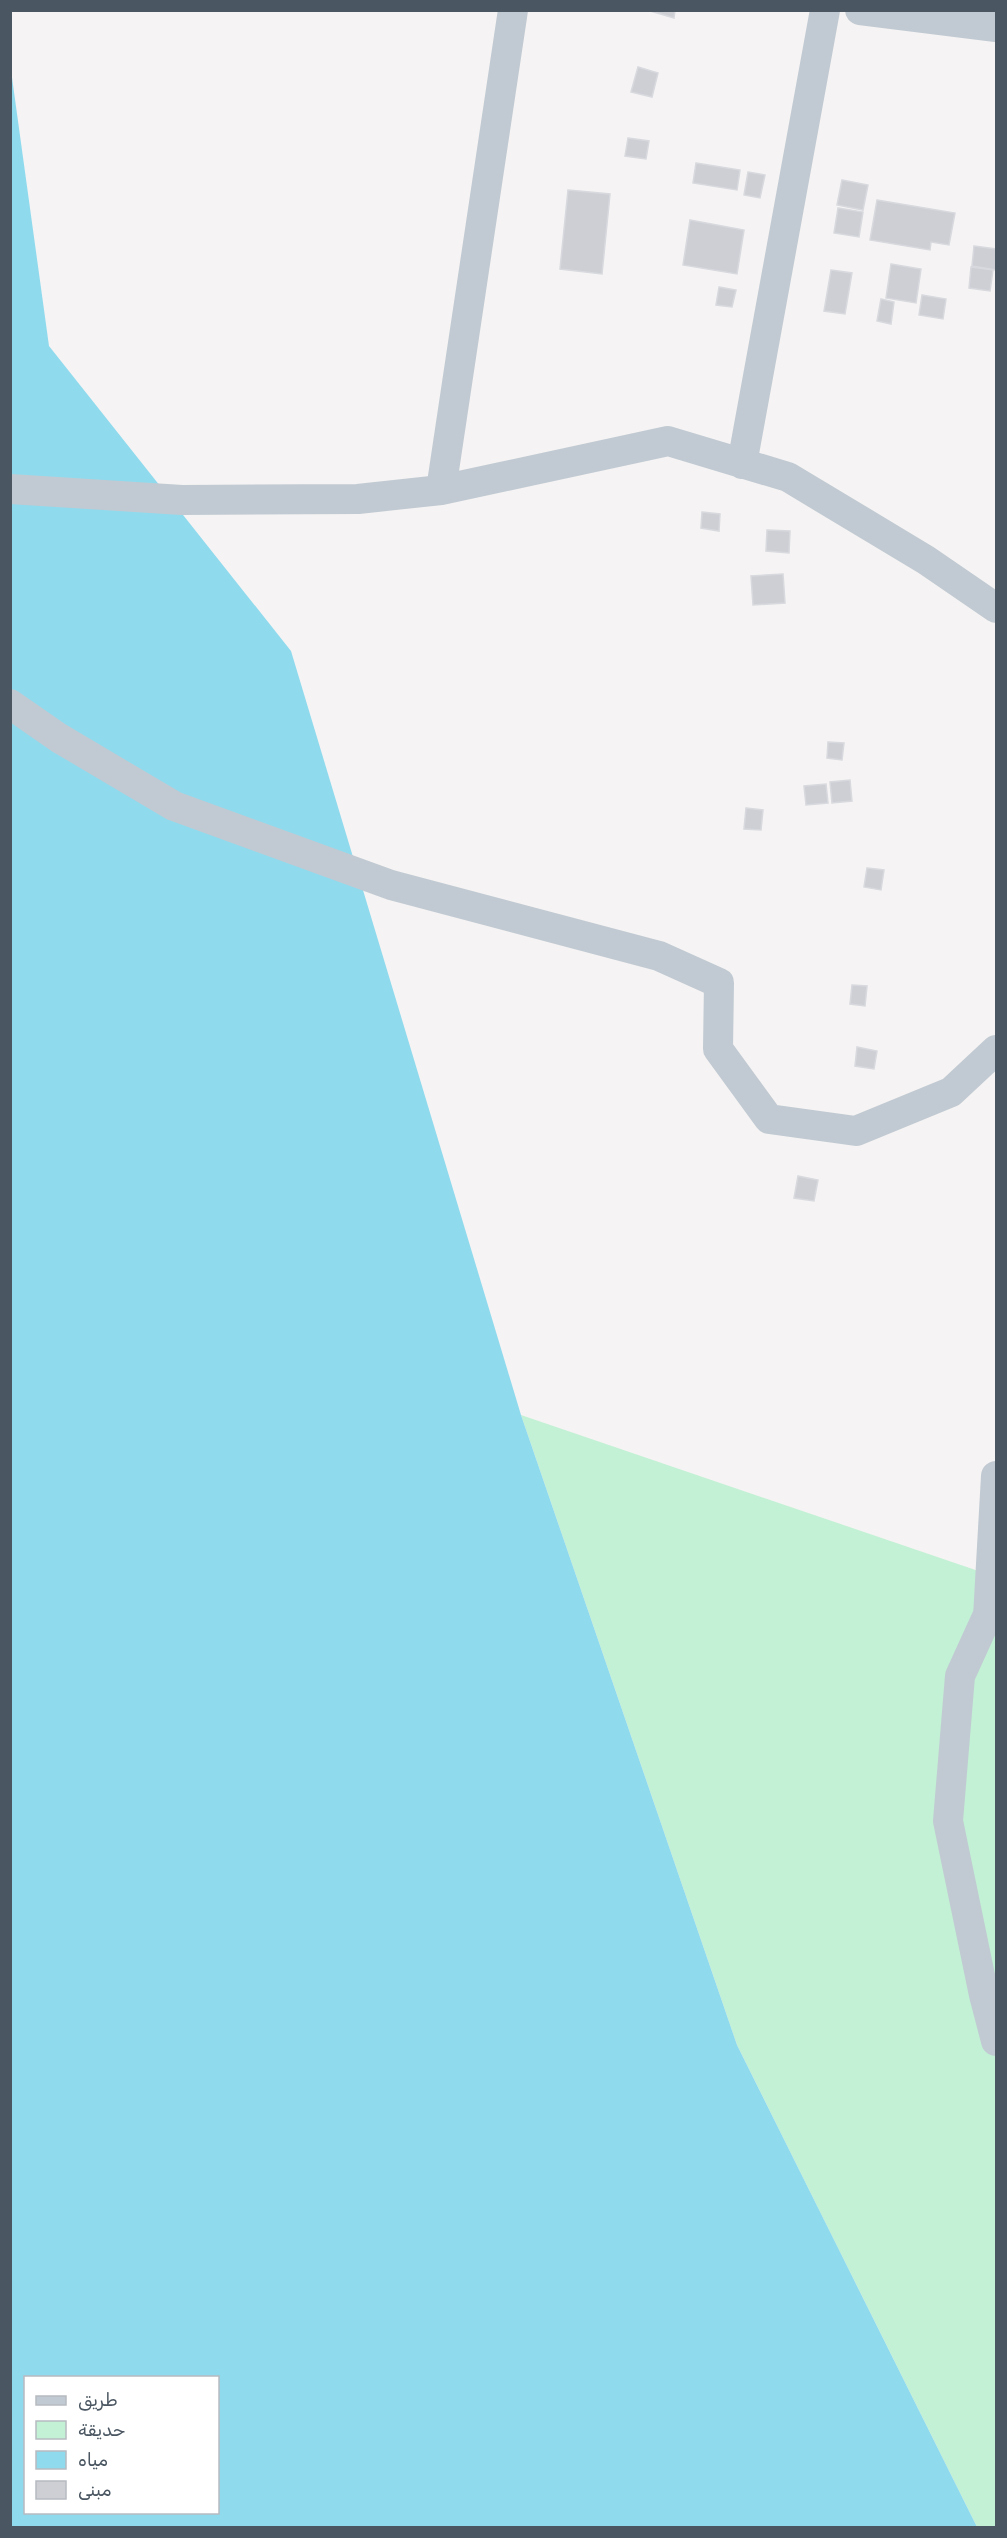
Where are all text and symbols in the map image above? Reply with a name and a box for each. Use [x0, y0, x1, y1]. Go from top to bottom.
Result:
legend [24, 2376, 219, 2514]
text: طريق [78, 2389, 118, 2411]
text: حديقة [78, 2419, 125, 2441]
text: مياه [78, 2449, 108, 2471]
text: مبنى [78, 2479, 112, 2501]

